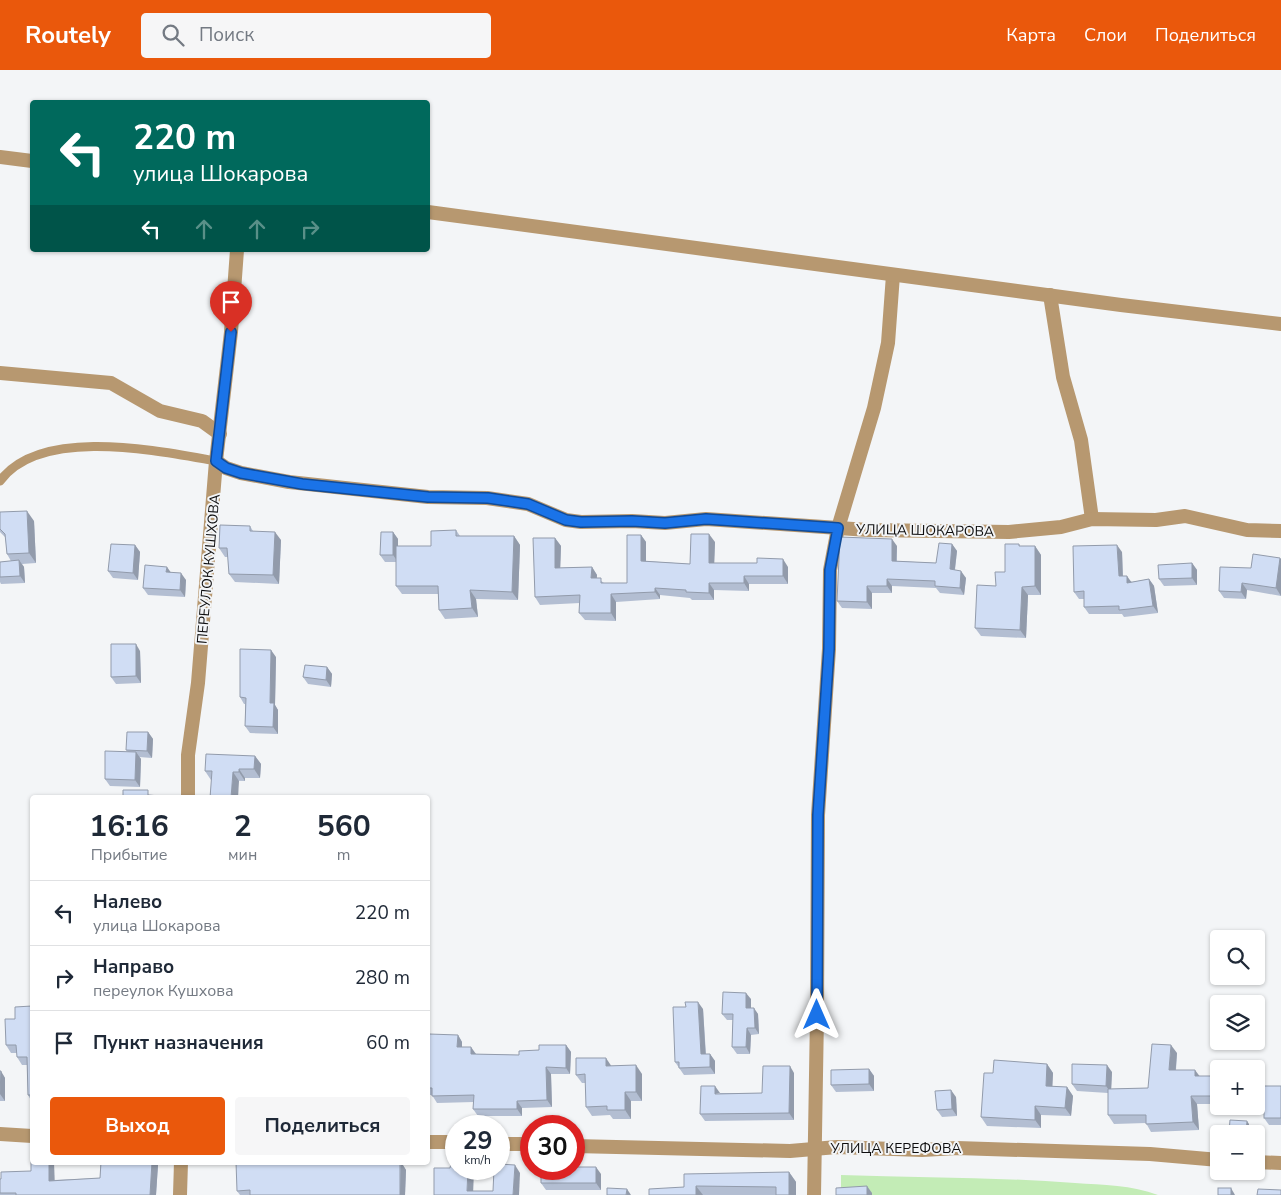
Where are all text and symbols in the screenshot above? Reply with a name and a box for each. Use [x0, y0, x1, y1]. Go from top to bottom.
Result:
search box [141, 13, 491, 58]
text: Routely [25, 19, 111, 51]
icon: search [159, 21, 187, 49]
text: Поиск [199, 22, 254, 48]
text: Карта [1006, 23, 1056, 47]
text: Слои [1084, 23, 1127, 47]
text: Поделиться [1155, 23, 1256, 47]
text: 220 m [133, 114, 236, 161]
icon: left [50, 120, 115, 185]
text: улица Шокарова [133, 159, 308, 189]
icon: left [137, 215, 165, 243]
icon: ahead [190, 215, 218, 243]
icon: ahead [243, 215, 271, 243]
icon: right [296, 215, 324, 243]
pin [210, 281, 252, 332]
icon: arrive [217, 288, 245, 316]
street label: ПЕРЕУЛОК КУШХОВА [192, 493, 225, 645]
street label: УЛИЦА ШОКАРОВА [855, 520, 994, 541]
text: 16:16 [89, 806, 169, 847]
text: 2 [234, 806, 252, 847]
text: 560 [317, 806, 371, 847]
text: Прибытие [91, 844, 167, 866]
text: мин [228, 844, 257, 866]
text: m [337, 844, 351, 866]
text: Налево [93, 889, 162, 915]
icon: left [50, 899, 78, 927]
text: 220 m [355, 900, 410, 926]
text: улица Шокарова [93, 915, 221, 937]
map controls [1210, 930, 1265, 1180]
button: search [1210, 930, 1265, 985]
text: Направо [93, 954, 174, 980]
icon: right [50, 964, 78, 992]
text: 280 m [355, 965, 410, 991]
text: переулок Кушхова [93, 980, 234, 1002]
position arrow [790, 988, 842, 1040]
button: layers [1210, 995, 1265, 1050]
icon: arrive [50, 1029, 78, 1057]
text: Пункт назначения [93, 1030, 264, 1056]
text: 60 m [366, 1030, 410, 1056]
button: + [1210, 1060, 1265, 1115]
button: Выход [50, 1097, 225, 1155]
button: Поделиться [235, 1097, 410, 1155]
speed limit sign: 30 [520, 1115, 585, 1180]
text: 29 [462, 1124, 493, 1158]
button: − [1210, 1125, 1265, 1180]
street label: УЛИЦА КЕРЕФОВА [830, 1139, 961, 1158]
text: km/h [464, 1152, 491, 1168]

